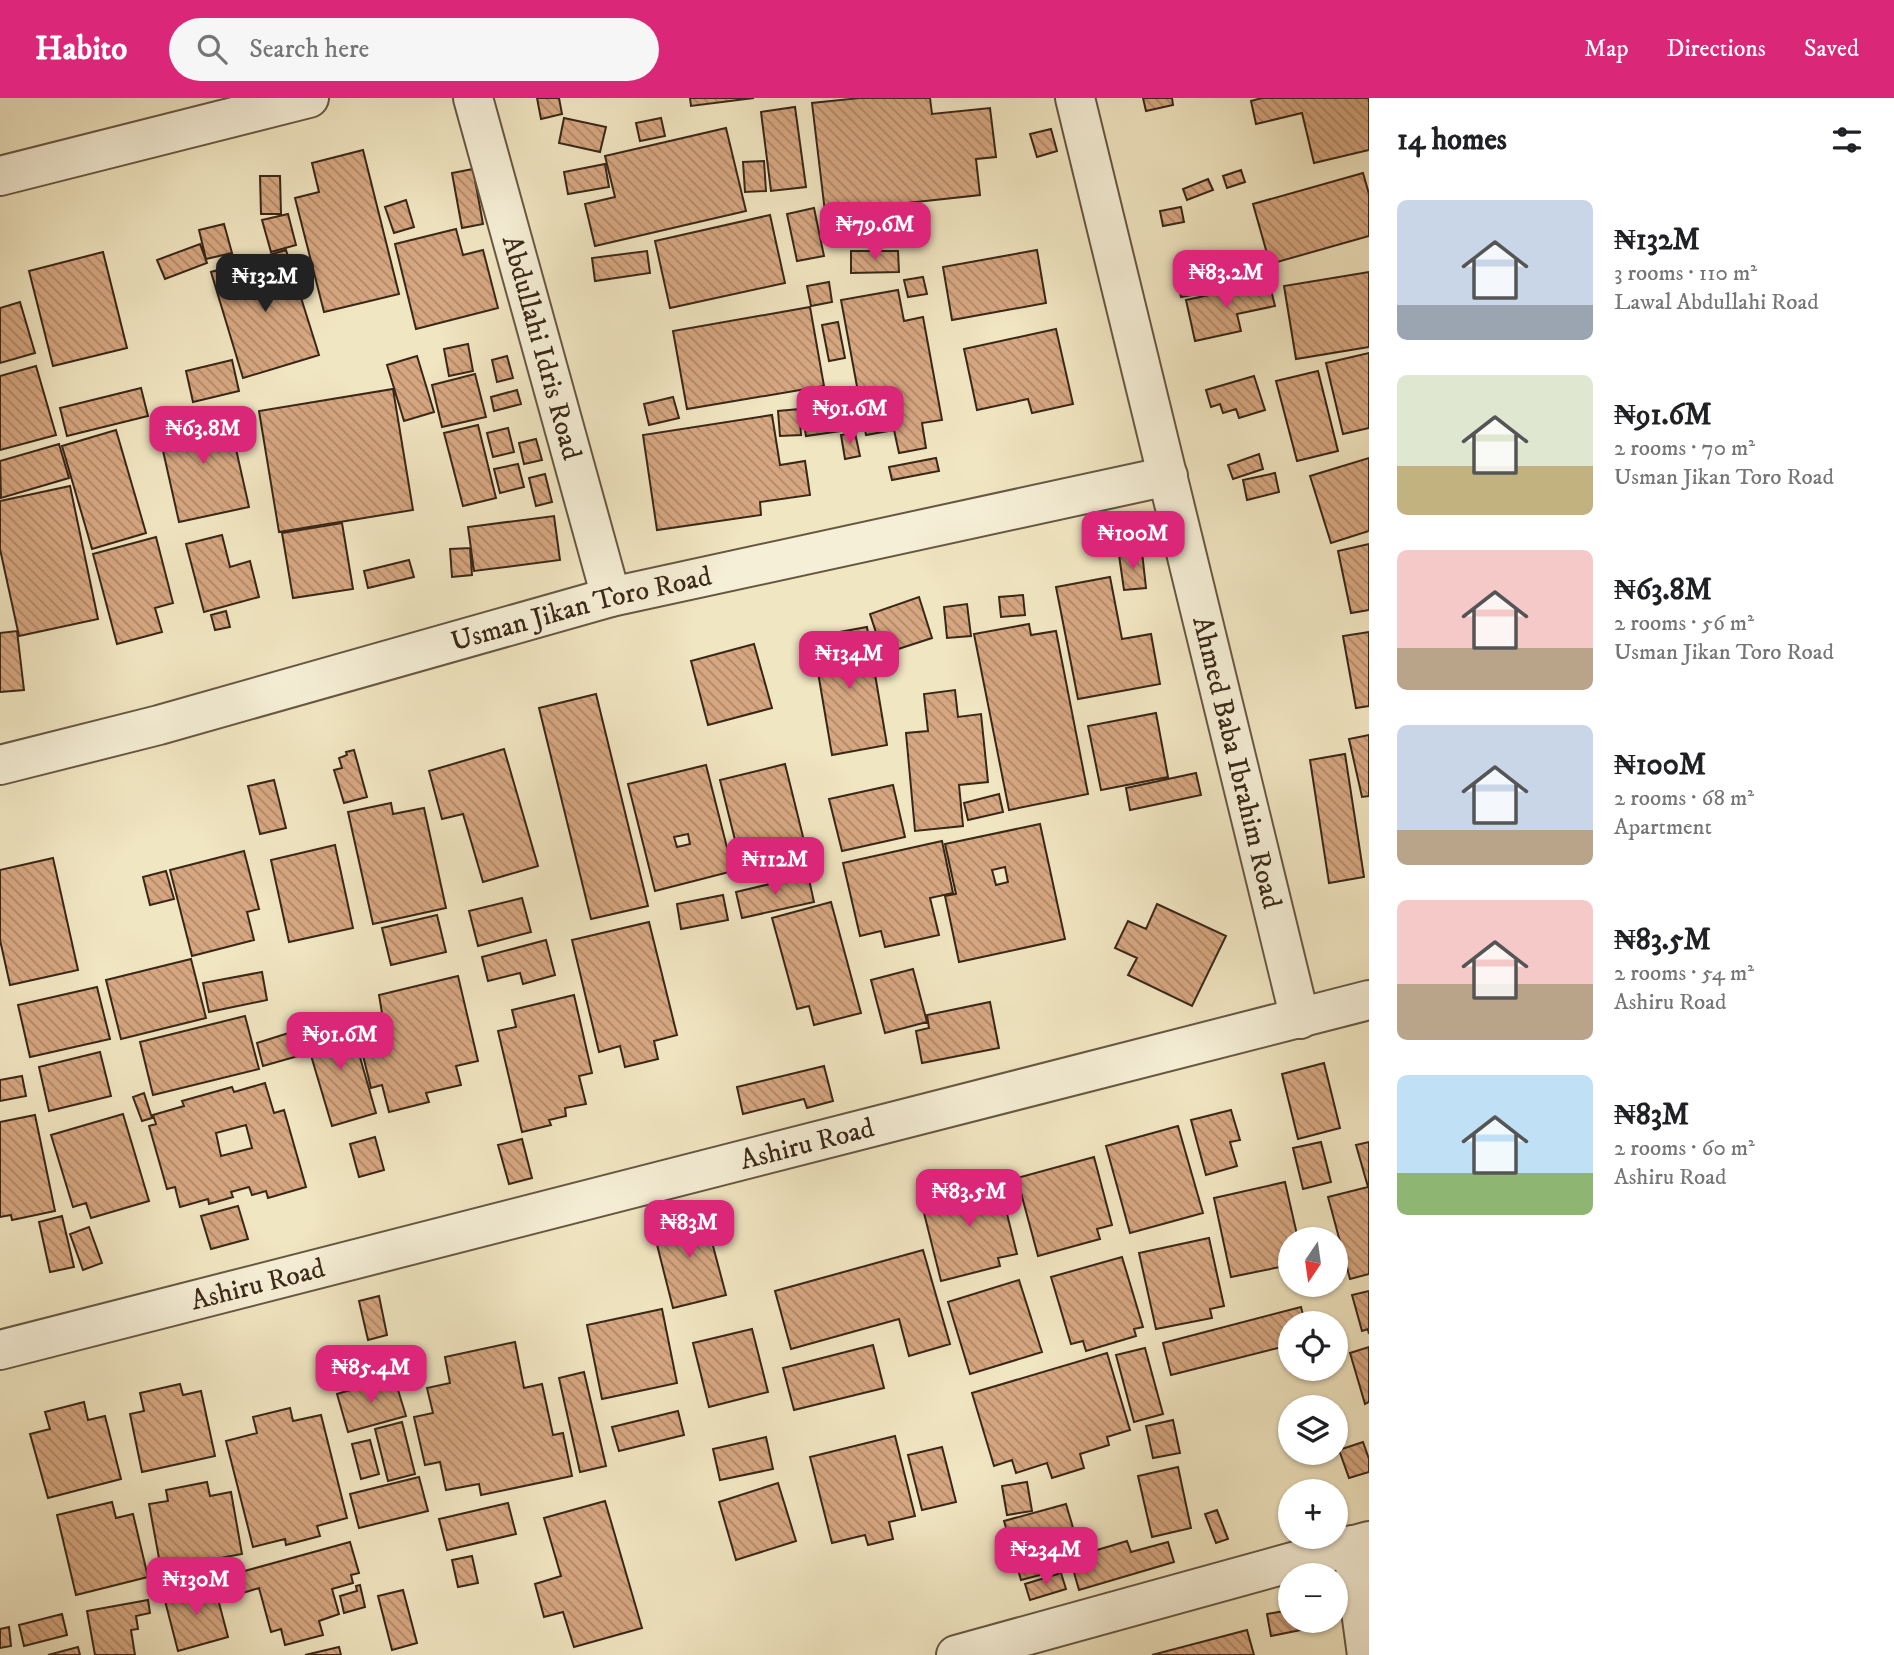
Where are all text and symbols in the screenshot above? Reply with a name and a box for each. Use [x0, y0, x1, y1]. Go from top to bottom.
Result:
search box [169, 18, 659, 81]
text: Habito [35, 29, 127, 70]
icon: search [193, 30, 231, 68]
text: Search here [249, 33, 369, 66]
text: Map [1584, 34, 1629, 64]
text: Directions [1667, 34, 1766, 64]
text: Saved [1804, 34, 1859, 64]
icon: filters [1828, 121, 1866, 159]
text: 14 homes [1397, 122, 1507, 159]
pin: ₦79.6M [818, 202, 932, 262]
text: ₦79.6M [836, 210, 914, 239]
text: ₦132M [1614, 222, 1700, 259]
icon: home [1453, 228, 1537, 312]
street label: Abdullahi Idris Road [494, 231, 590, 464]
pin: ₦83.2M [1169, 250, 1283, 310]
pin: ₦132M [216, 254, 314, 314]
text: ₦83.2M [1189, 258, 1263, 287]
text: 3 rooms · 110 m² [1614, 259, 1757, 288]
text: ₦132M [232, 262, 298, 291]
text: Lawal Abdullahi Road [1614, 288, 1819, 317]
pin: ₦91.6M [793, 386, 907, 446]
text: ₦91.6M [813, 394, 887, 423]
text: ₦91.6M [1614, 397, 1712, 434]
icon: home [1453, 403, 1537, 487]
pin: ₦63.8M [146, 406, 260, 466]
text: ₦63.8M [165, 414, 241, 443]
text: 2 rooms · 70 m² [1614, 434, 1755, 463]
text: Usman Jikan Toro Road [1614, 463, 1834, 492]
pin: ₦100M [1084, 512, 1182, 571]
text: ₦100M [1098, 519, 1168, 548]
street label: Usman Jikan Toro Road [447, 558, 715, 659]
text: ₦63.8M [1614, 572, 1712, 609]
icon: home [1453, 578, 1537, 662]
text: 2 rooms · 56 m² [1614, 609, 1754, 638]
street label: Ahmed Baba Ibrahim Road [1185, 613, 1290, 912]
pin: ₦134M [800, 632, 898, 691]
text: Usman Jikan Toro Road [1614, 638, 1834, 667]
text: ₦134M [815, 639, 883, 668]
text: ₦100M [1614, 747, 1706, 784]
icon: home [1453, 753, 1537, 837]
text: 2 rooms · 68 m² [1614, 784, 1754, 813]
text: Apartment [1614, 813, 1712, 842]
pin: ₦112M [726, 838, 824, 897]
text: ₦112M [742, 845, 808, 874]
text: ₦83.5M [1614, 922, 1711, 959]
icon: home [1453, 928, 1537, 1012]
text: 2 rooms · 54 m² [1614, 959, 1754, 988]
text: Ashiru Road [1614, 988, 1727, 1017]
pin: ₦91.6M [283, 1012, 397, 1072]
text: ₦91.6M [303, 1020, 377, 1049]
text: ₦83M [1614, 1097, 1689, 1134]
icon: home [1453, 1103, 1537, 1187]
street label: Ashiru Road [736, 1110, 878, 1178]
text: 2 rooms · 60 m² [1614, 1134, 1755, 1163]
text: Ashiru Road [1614, 1163, 1727, 1192]
pin: ₦83.5M [912, 1170, 1026, 1229]
text: ₦83.5M [932, 1177, 1006, 1206]
pin: ₦83M [648, 1200, 730, 1260]
text: ₦83M [660, 1208, 718, 1237]
north arrow [1278, 1227, 1348, 1297]
map controls [1278, 1227, 1348, 1633]
street label: Ashiru Road [187, 1250, 328, 1318]
button: locate [1278, 1311, 1348, 1381]
pin: ₦85.4M [314, 1346, 428, 1405]
text: ₦85.4M [332, 1353, 410, 1382]
button: layers [1278, 1395, 1348, 1465]
button: + [1278, 1479, 1348, 1549]
pin: ₦234M [997, 1528, 1095, 1587]
text: ₦234M [1011, 1535, 1081, 1564]
pin: ₦130M [147, 1558, 245, 1617]
button: − [1278, 1563, 1348, 1633]
text: ₦130M [162, 1565, 230, 1594]

